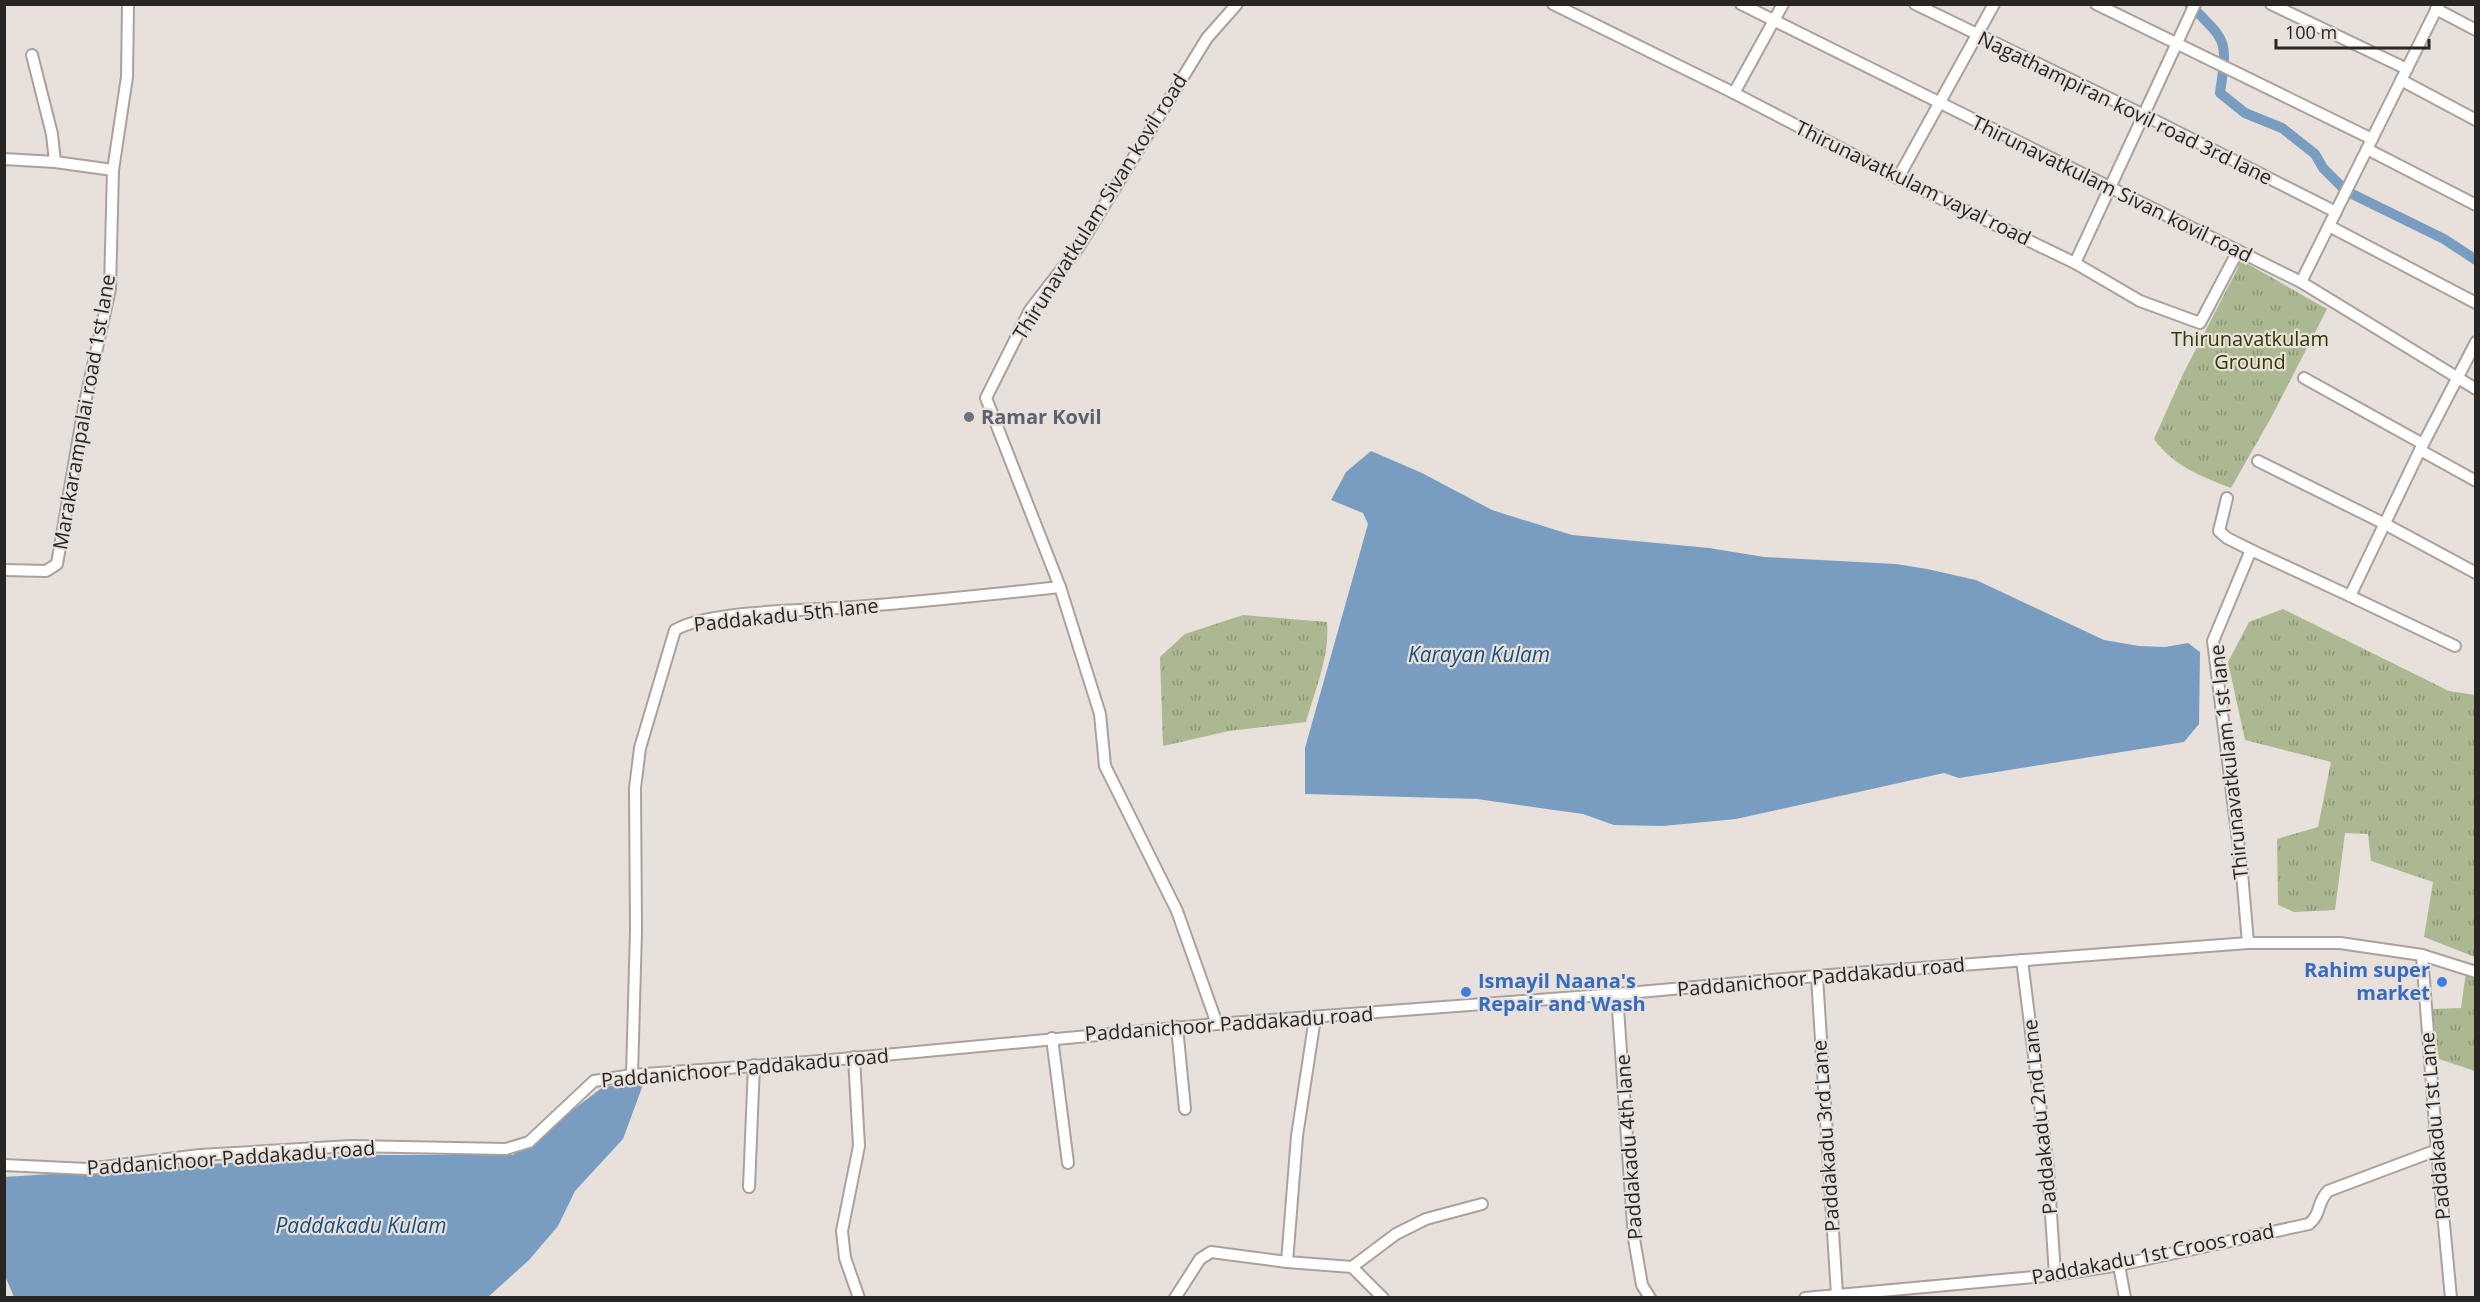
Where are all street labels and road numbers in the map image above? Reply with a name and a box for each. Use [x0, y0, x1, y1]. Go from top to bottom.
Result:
street label: Nagathampiran kovil road 3rd lane [1973, 24, 2277, 191]
street label: Thirunavatkulam Sivan kovil road [1006, 69, 1193, 345]
street label: Thirunavatkulam Sivan kovil road [1967, 109, 2257, 268]
street label: Thirunavatkulam vayal road [1791, 114, 2036, 251]
street label: Marakarampalai road 1st lane [46, 272, 121, 552]
street label: Paddakadu 5th lane [692, 591, 880, 638]
street label: Thirunavatkulam 1st lane [2203, 643, 2254, 881]
street label: Paddanichoor Paddakadu road [1676, 950, 1966, 1003]
street label: Paddanichoor Paddakadu road [1084, 1000, 1374, 1047]
street label: Paddakadu 2nd Lane [2016, 1018, 2063, 1216]
street label: Paddakadu 1st Lane [2413, 1031, 2456, 1221]
street label: Paddakadu 3rd Lane [1805, 1039, 1846, 1233]
street label: Paddanichoor Paddakadu road [600, 1041, 890, 1094]
street label: Paddakadu 4th lane [1609, 1053, 1648, 1241]
street label: Paddanichoor Paddakadu road [86, 1134, 376, 1181]
street label: Paddakadu 1st Croos road [2029, 1217, 2276, 1290]

